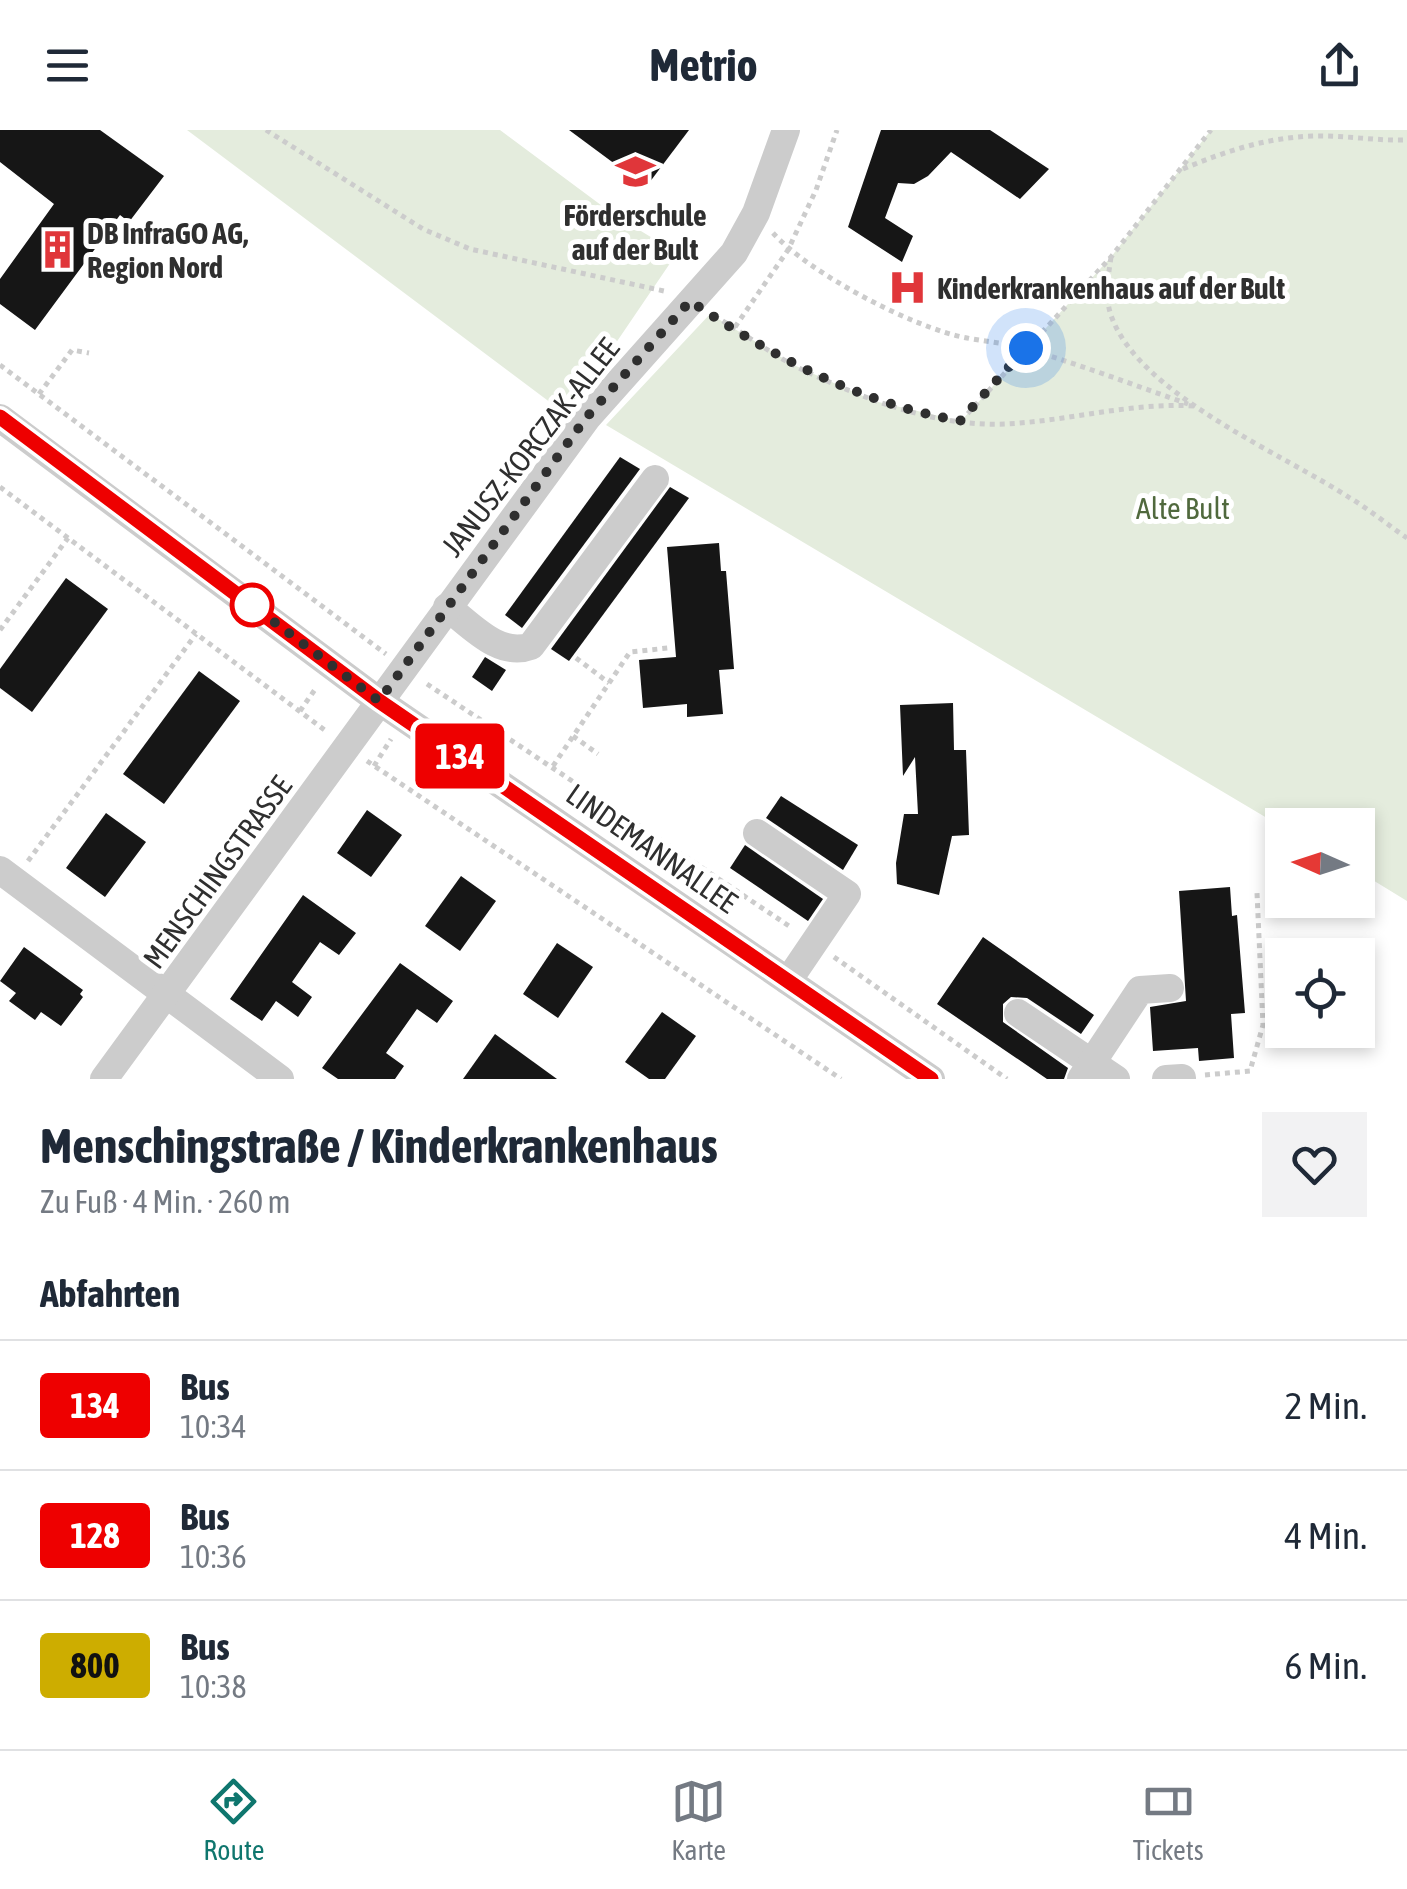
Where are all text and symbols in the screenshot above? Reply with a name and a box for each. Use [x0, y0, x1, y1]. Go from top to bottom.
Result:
icon: menu [40, 38, 95, 93]
icon: share [1312, 38, 1367, 93]
text: Metrio [649, 39, 758, 91]
school or university icon: Förderschule auf der Bult [614, 150, 656, 192]
place label: Förderschule auf der Bult [563, 198, 707, 266]
place label: DB InfraGO AG, Region Nord [87, 216, 248, 284]
building icon: DB InfraGO AG, Region Nord [36, 229, 78, 271]
hospital icon: Kinderkrankenhaus auf der Bult [886, 267, 928, 309]
place label: Kinderkrankenhaus auf der Bult [937, 271, 1286, 305]
your location [1001, 323, 1051, 373]
street label: JANUSZ-KORCZAK-ALLEE [435, 331, 626, 563]
park label: Alte Bult [1136, 491, 1230, 525]
unlabelled marker [231, 584, 273, 626]
line badge: 134 [402, 724, 518, 788]
text: 134 [435, 736, 485, 776]
street label: MENSCHINGSTRASSE [136, 769, 298, 975]
street label: LINDEMANNALLEE [560, 777, 744, 919]
north arrow [1265, 808, 1375, 918]
map controls [1265, 808, 1375, 1048]
button: locate [1265, 938, 1375, 1048]
button: heart [1262, 1112, 1367, 1217]
text: Menschingstraße / Kinderkrankenhaus [40, 1118, 718, 1173]
text: Zu Fuß · 4 Min. · 260 m [40, 1183, 291, 1220]
text: Abfahrten [40, 1272, 180, 1315]
text: Bus [180, 1365, 230, 1408]
text: 2 Min. [1285, 1384, 1367, 1427]
text: 134 [70, 1385, 120, 1425]
text: 10:34 [180, 1408, 247, 1445]
text: Bus [180, 1495, 230, 1538]
text: 4 Min. [1285, 1514, 1367, 1557]
text: 128 [70, 1515, 120, 1555]
text: 10:36 [180, 1538, 247, 1575]
text: Bus [180, 1625, 230, 1668]
text: 6 Min. [1285, 1644, 1367, 1687]
text: 800 [70, 1645, 120, 1685]
text: 10:38 [180, 1668, 247, 1705]
tab: Route [203, 1774, 264, 1866]
tab: Karte [671, 1774, 726, 1866]
tab: Tickets [1133, 1774, 1204, 1866]

